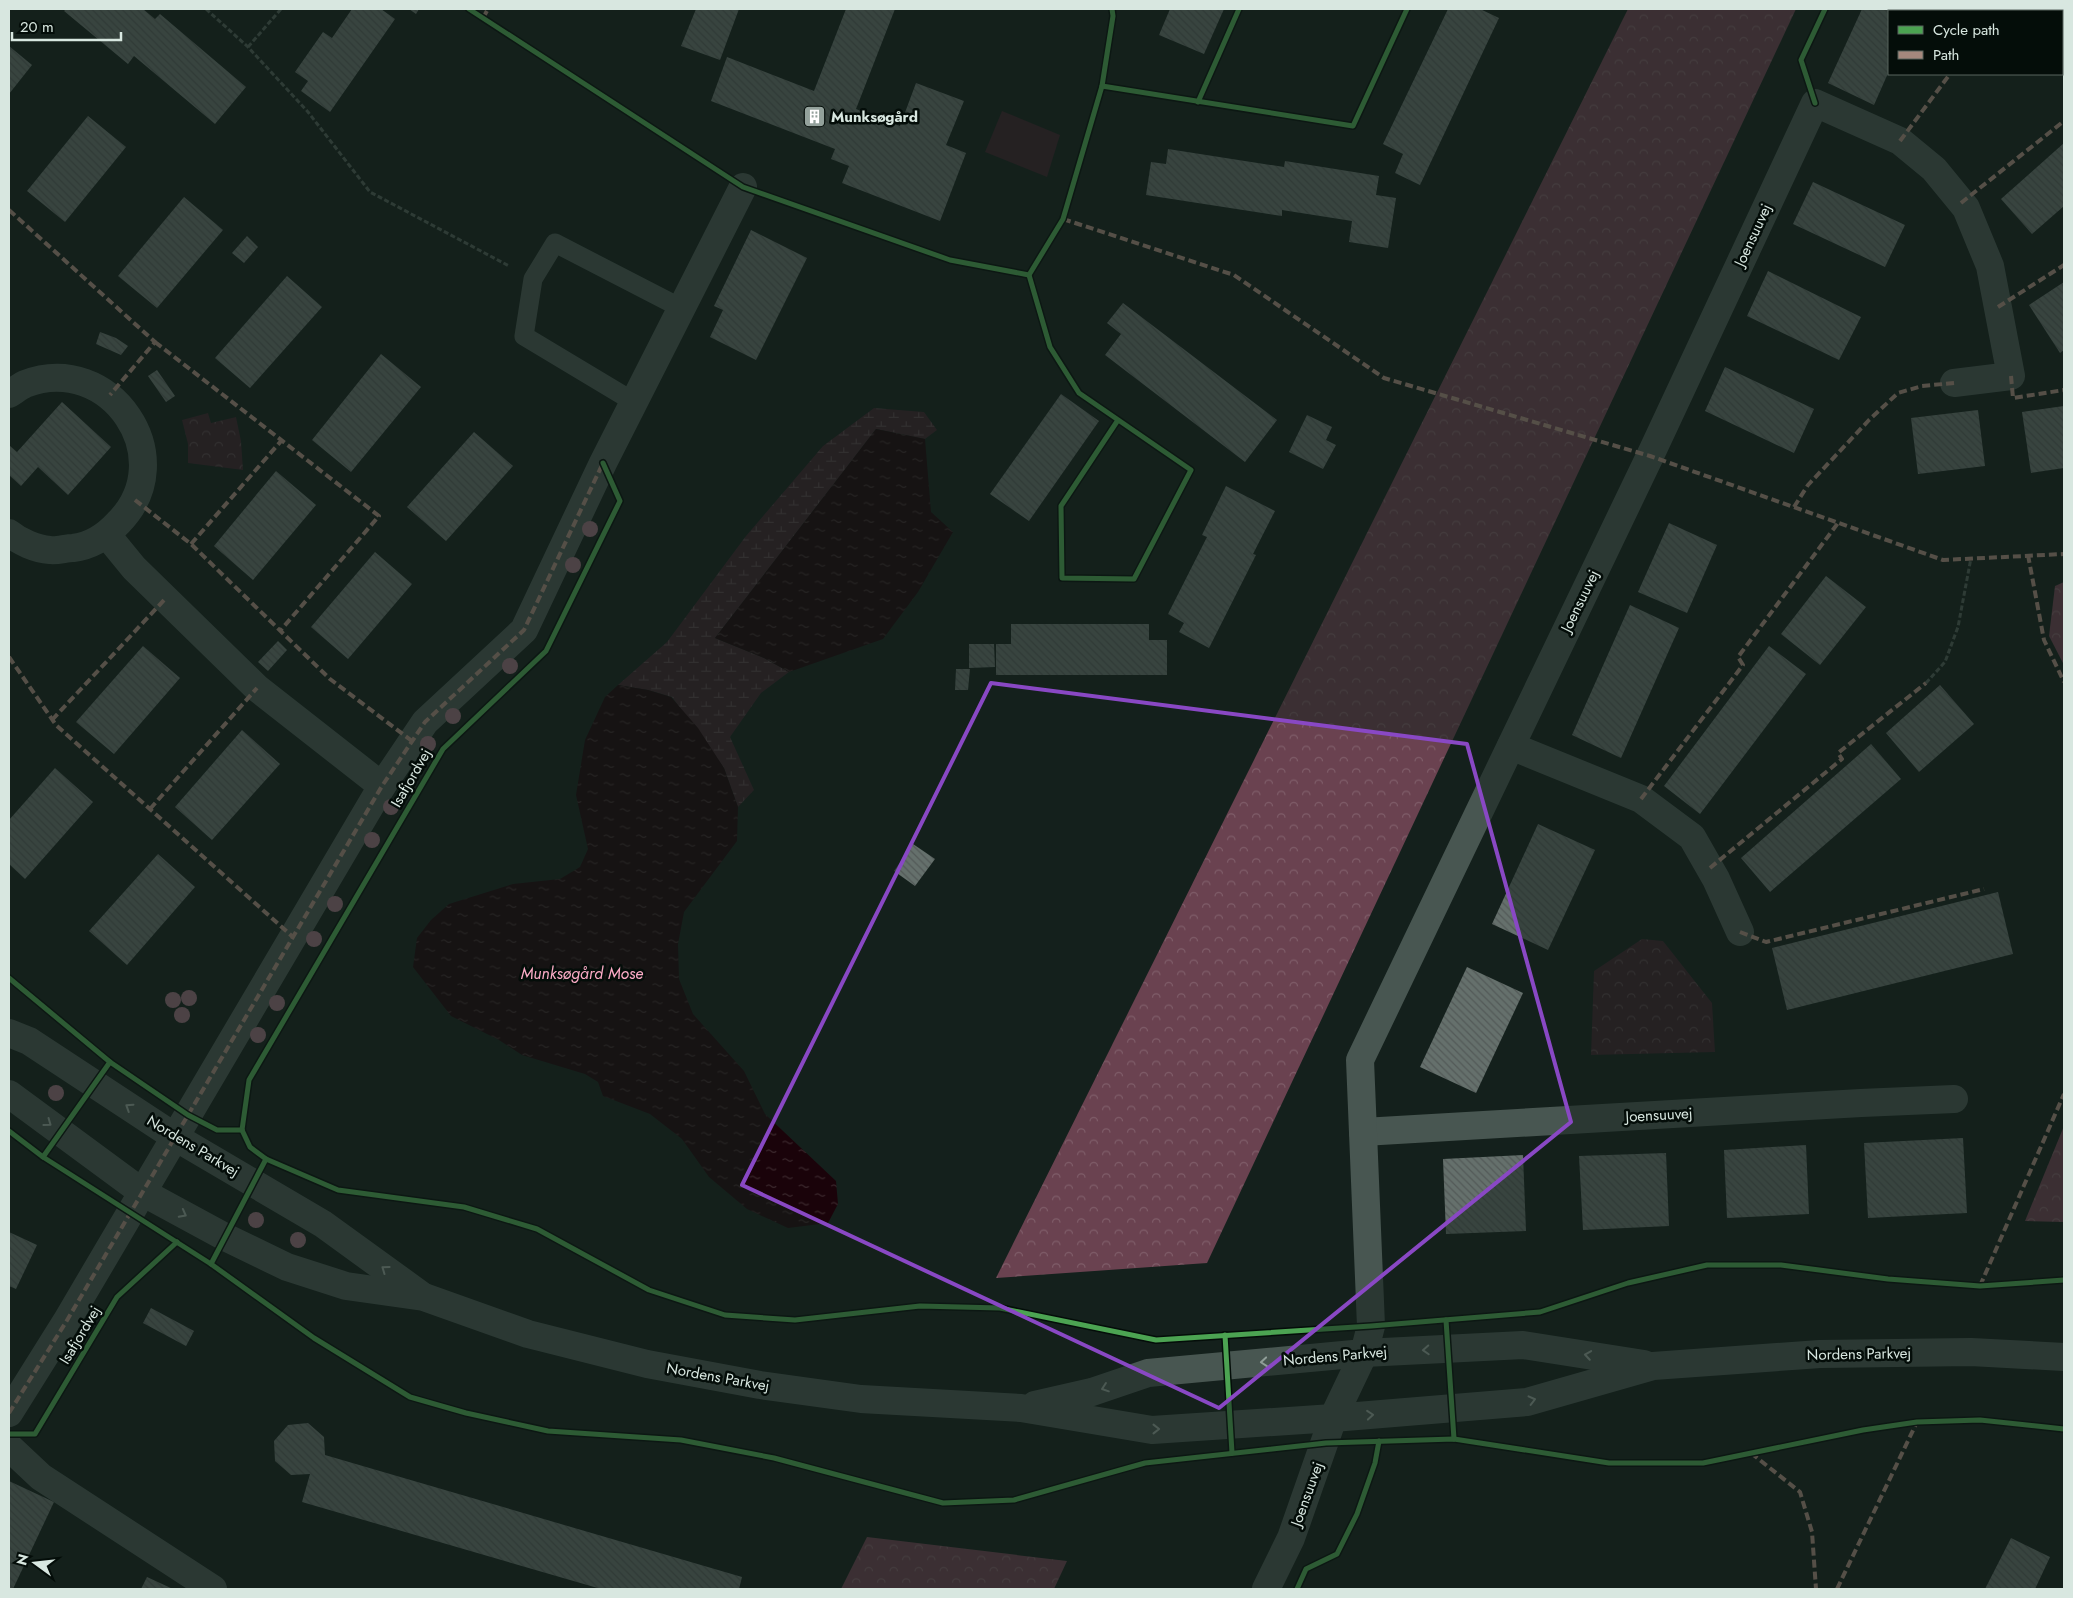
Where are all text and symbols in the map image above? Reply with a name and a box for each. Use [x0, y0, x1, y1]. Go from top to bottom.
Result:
scale bar [12, 10, 121, 42]
legend [1888, 10, 2063, 75]
text: 20 m [20, 16, 54, 38]
text: Cycle path [1933, 19, 2000, 41]
text: Path [1933, 44, 1959, 66]
building icon: Munksøgård [803, 105, 827, 129]
place label: Munksøgård [831, 106, 918, 128]
street label: Joensuuvej [1728, 200, 1777, 272]
street label: Joensuuvej [1555, 566, 1605, 638]
street label: Isafjordvej [385, 744, 437, 812]
water label: Munksøgård Mose [521, 962, 643, 985]
street label: Joensuuvej [1623, 1102, 1693, 1128]
one-way arrow [126, 1104, 135, 1113]
street label: Nordens Parkvej [143, 1110, 243, 1182]
one-way arrow [42, 1117, 52, 1126]
one-way arrow [177, 1208, 186, 1218]
one-way arrow [381, 1266, 391, 1275]
street label: Isafjordvej [54, 1302, 106, 1368]
street label: Nordens Parkvej [1282, 1340, 1388, 1372]
street label: Nordens Parkvej [1807, 1342, 1911, 1366]
one-way arrow [1422, 1345, 1430, 1356]
one-way arrow [1584, 1351, 1592, 1361]
one-way arrow [1260, 1356, 1268, 1367]
street label: Nordens Parkvej [665, 1357, 771, 1397]
one-way arrow [1101, 1382, 1110, 1392]
one-way arrow [1527, 1395, 1536, 1406]
one-way arrow [1366, 1410, 1374, 1421]
one-way arrow [1152, 1424, 1160, 1434]
street label: Joensuuvej [1285, 1459, 1329, 1531]
north arrow [10, 1538, 60, 1588]
text: N [11, 1552, 34, 1568]

